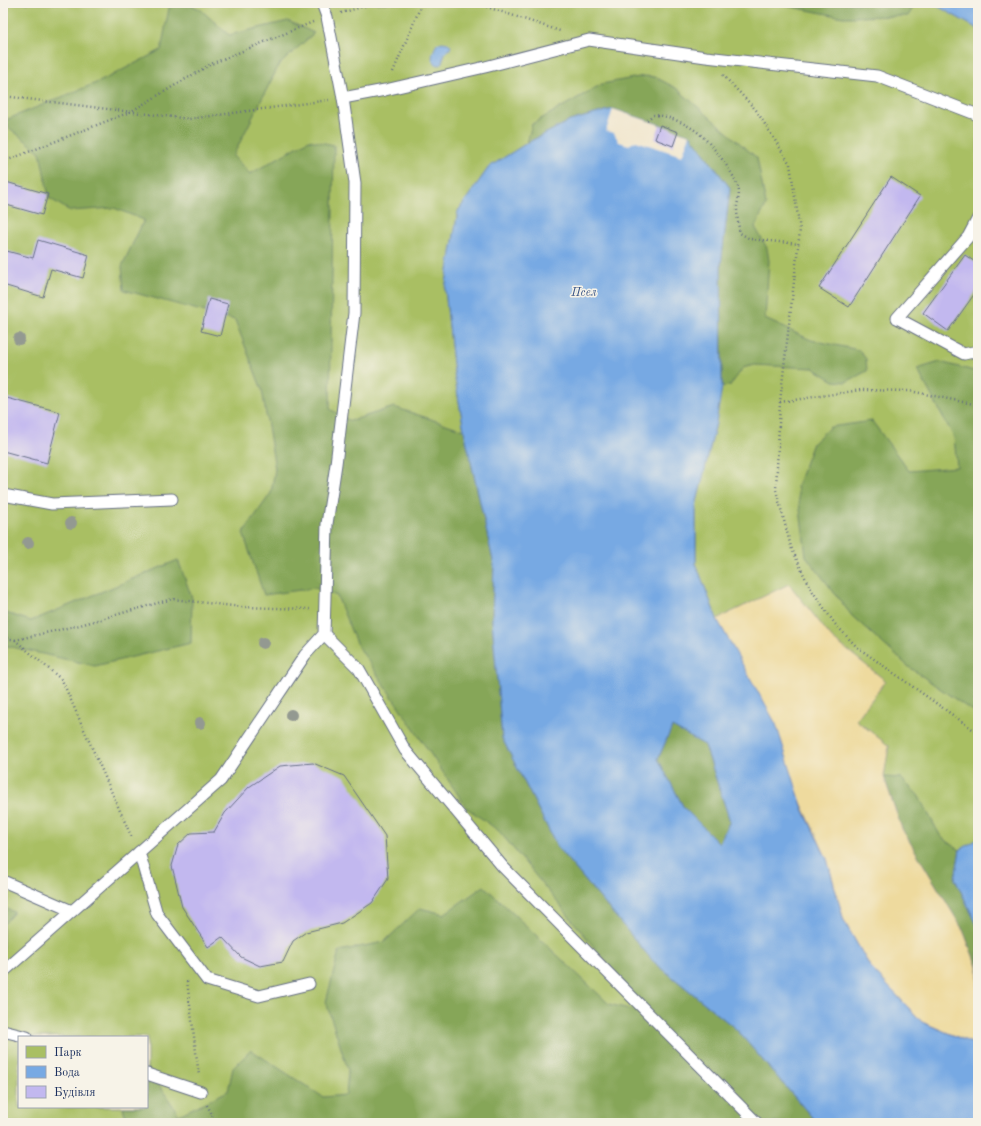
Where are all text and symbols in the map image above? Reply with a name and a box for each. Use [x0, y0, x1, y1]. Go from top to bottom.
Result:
water label: Псел [570, 287, 597, 299]
legend [18, 1036, 148, 1108]
text: Парк [54, 1047, 82, 1059]
text: Вода [54, 1067, 80, 1079]
text: Будівля [54, 1086, 96, 1099]

